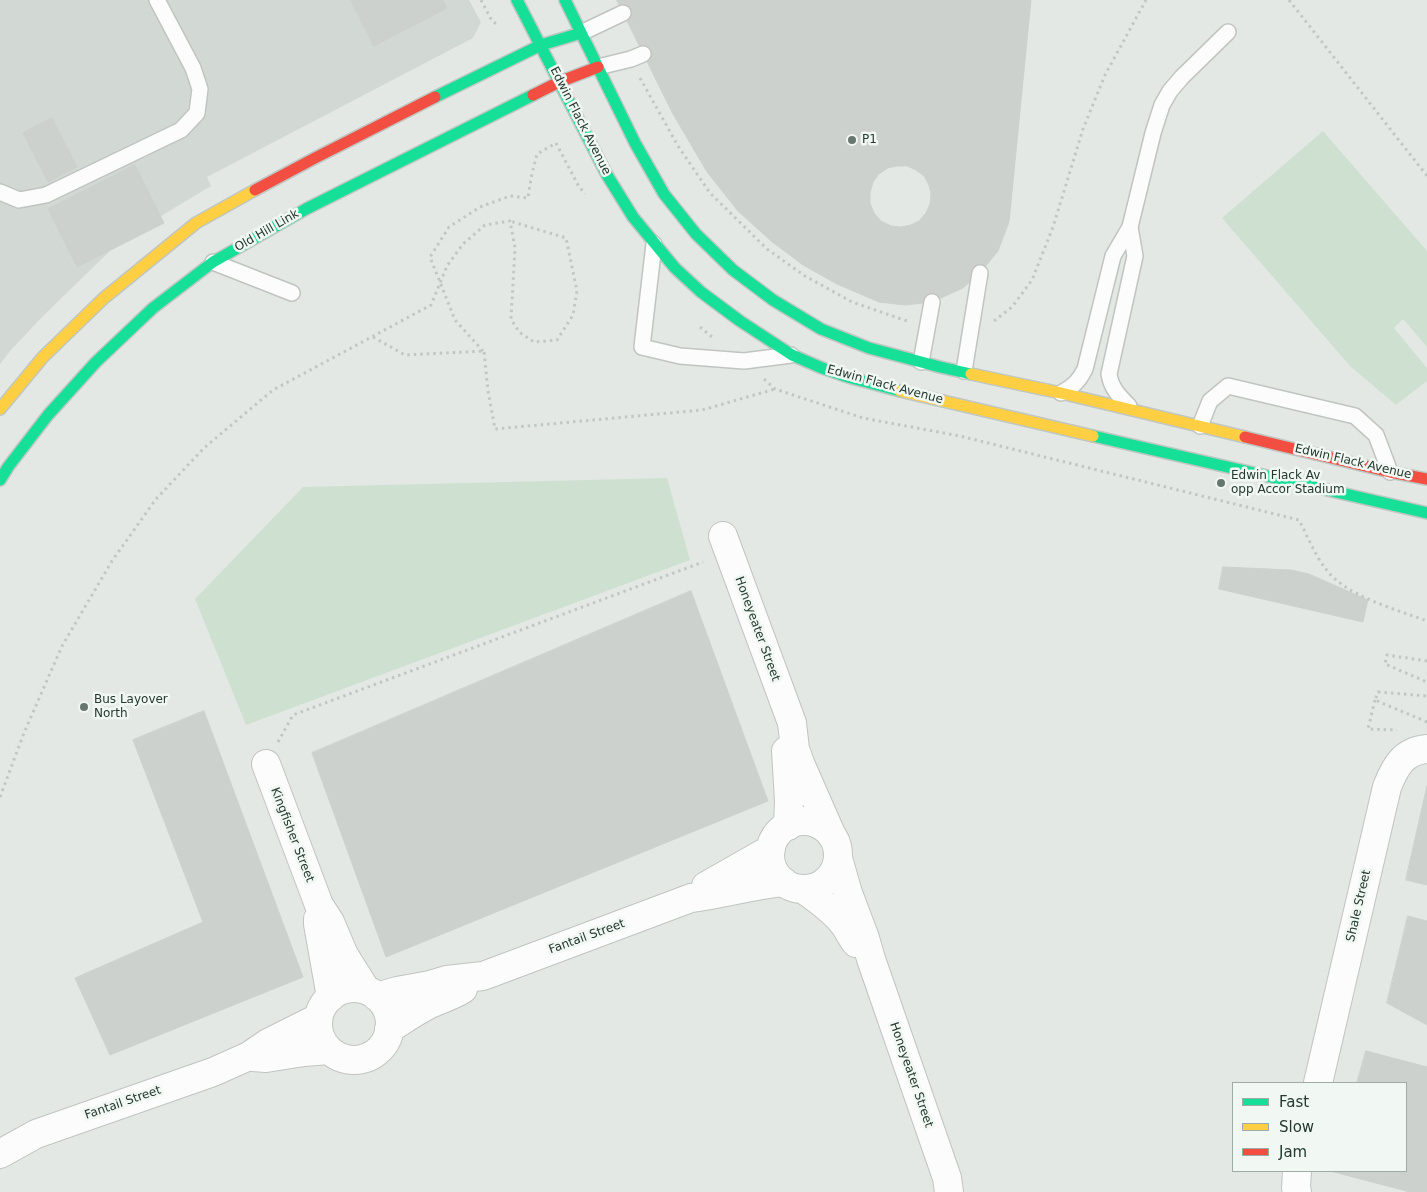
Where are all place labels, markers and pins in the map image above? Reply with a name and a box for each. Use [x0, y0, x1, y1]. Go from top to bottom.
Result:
place label: P1 [862, 133, 877, 147]
marker: P1 [846, 134, 858, 146]
place label: Edwin Flack Av opp Accor Stadium [1231, 469, 1345, 497]
marker: Edwin Flack Av opp Accor Stadium [1215, 477, 1227, 489]
place label: Bus Layover North [94, 693, 168, 721]
marker: Bus Layover North [78, 701, 90, 713]

